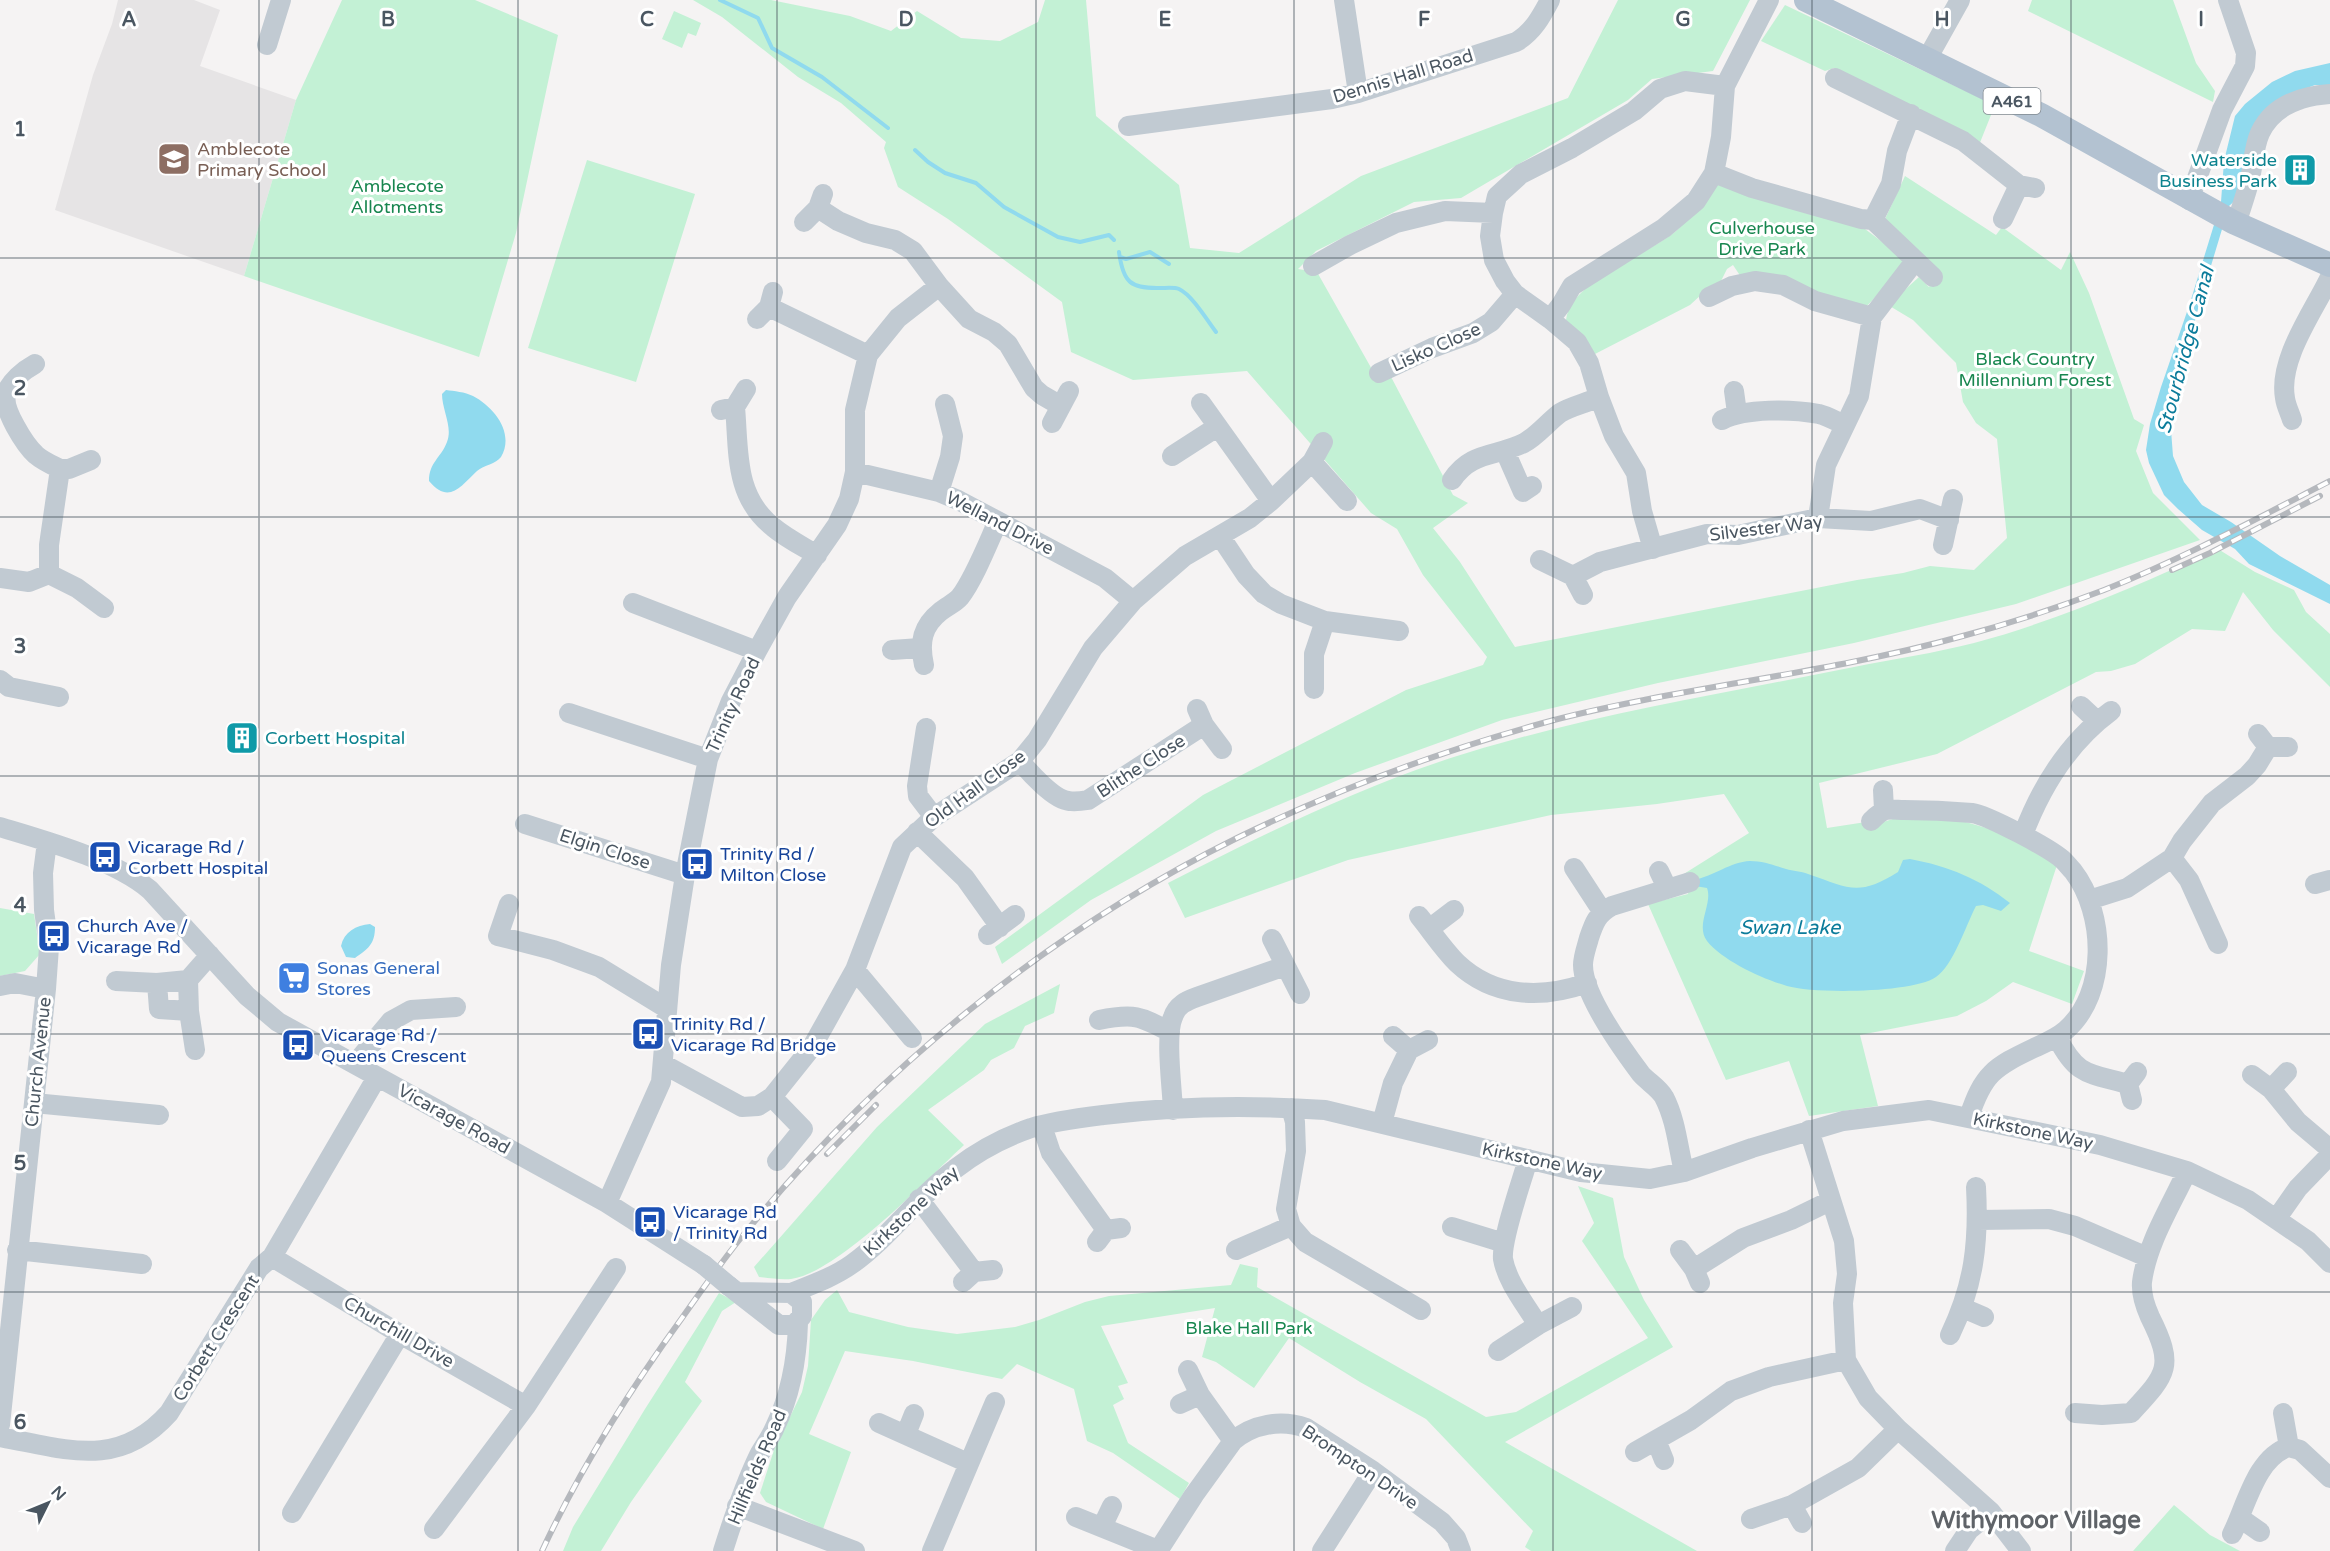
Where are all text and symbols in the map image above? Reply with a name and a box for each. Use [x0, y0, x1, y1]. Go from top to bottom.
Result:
text: A [122, 8, 137, 32]
text: B [381, 8, 395, 32]
text: C [640, 8, 654, 32]
text: D [898, 8, 914, 32]
text: E [1159, 8, 1172, 32]
text: F [1418, 8, 1430, 32]
text: G [1675, 8, 1691, 32]
text: H [1934, 8, 1950, 32]
text: I [2198, 8, 2204, 32]
street label: Dennis Hall Road [1330, 44, 1476, 108]
road number: A461 [1984, 88, 2040, 114]
text: 1 [14, 118, 26, 142]
place label: Amblecote Primary School [197, 138, 326, 181]
school or university icon: Amblecote Primary School [156, 141, 192, 177]
place label: Waterside Business Park [2159, 149, 2277, 192]
building icon: Waterside Business Park [2282, 152, 2318, 188]
park label: Amblecote Allotments [350, 175, 444, 218]
park label: Culverhouse Drive Park [1709, 217, 1815, 260]
water label: Stourbridge Canal [2152, 262, 2220, 436]
street label: Lisko Close [1388, 318, 1484, 376]
park label: Black Country Millennium Forest [1959, 348, 2112, 391]
text: 2 [14, 377, 26, 401]
street label: Welland Drive [942, 486, 1058, 560]
street label: Silvester Way [1708, 510, 1824, 546]
text: 3 [14, 635, 26, 659]
street label: Trinity Road [701, 654, 765, 756]
building icon: Corbett Hospital [224, 720, 260, 756]
place label: Corbett Hospital [265, 727, 405, 749]
street label: Blithe Close [1093, 729, 1189, 803]
street label: Old Hall Close [920, 745, 1030, 833]
street label: Elgin Close [557, 824, 653, 874]
place label: Vicarage Rd / Corbett Hospital [128, 836, 268, 879]
bus stop icon: Vicarage Rd / Corbett Hospital [87, 839, 123, 875]
place label: Trinity Rd / Milton Close [720, 843, 826, 886]
bus stop icon: Trinity Rd / Milton Close [679, 846, 715, 882]
text: 4 [14, 894, 27, 918]
place label: Church Ave / Vicarage Rd [77, 915, 188, 958]
water label: Swan Lake [1740, 916, 1842, 940]
bus stop icon: Church Ave / Vicarage Rd [36, 918, 72, 954]
place label: Sonas General Stores [317, 957, 440, 1000]
supermarket icon: Sonas General Stores [276, 960, 312, 996]
street label: Church Avenue [20, 996, 56, 1128]
place label: Trinity Rd / Vicarage Rd Bridge [671, 1013, 836, 1056]
bus stop icon: Trinity Rd / Vicarage Rd Bridge [630, 1016, 666, 1052]
place label: Vicarage Rd / Queens Crescent [321, 1024, 466, 1067]
bus stop icon: Vicarage Rd / Queens Crescent [280, 1027, 316, 1063]
street label: Vicarage Road [394, 1079, 514, 1159]
street label: Kirkstone Way [1971, 1108, 2095, 1155]
street label: Kirkstone Way [1480, 1138, 1604, 1185]
text: 5 [14, 1152, 26, 1176]
street label: Kirkstone Way [859, 1161, 963, 1261]
place label: Vicarage Rd / Trinity Rd [673, 1201, 777, 1244]
bus stop icon: Vicarage Rd / Trinity Rd [632, 1204, 668, 1240]
street label: Corbett Crescent [168, 1271, 264, 1405]
street label: Churchill Drive [340, 1291, 458, 1373]
park label: Blake Hall Park [1185, 1317, 1313, 1339]
street label: Hillfields Road [723, 1406, 791, 1528]
text: 6 [14, 1411, 26, 1435]
street label: Brompton Drive [1298, 1420, 1422, 1514]
north arrow [18, 1473, 78, 1533]
text: N [47, 1482, 70, 1505]
district label: Withymoor Village [1931, 1506, 2141, 1535]

